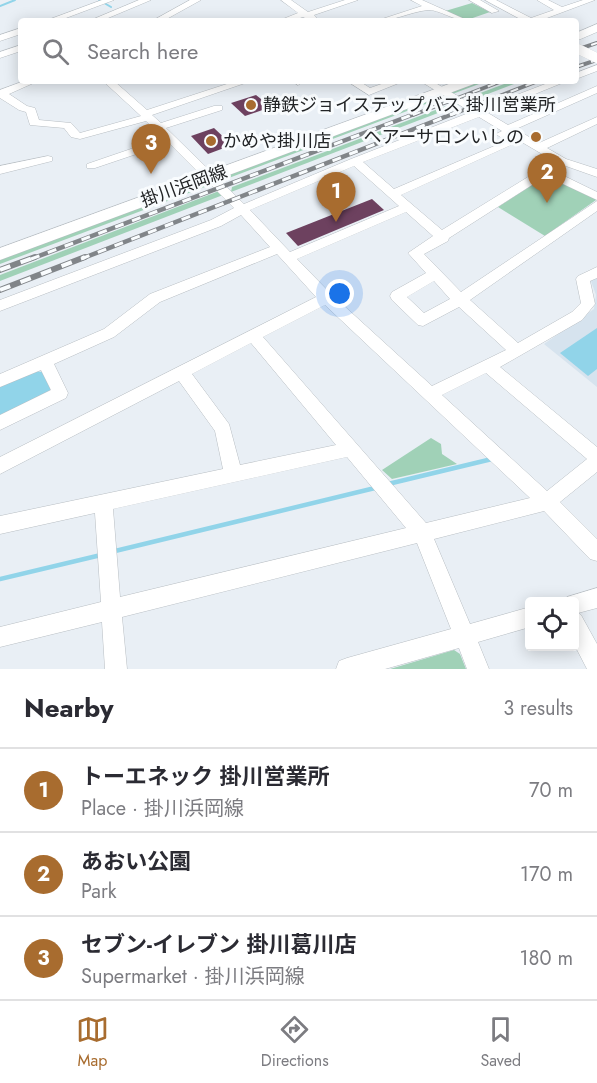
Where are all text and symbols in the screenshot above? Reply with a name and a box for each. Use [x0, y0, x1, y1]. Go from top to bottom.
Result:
search box [18, 18, 579, 84]
icon: search [39, 35, 72, 68]
text: Search here [87, 35, 198, 67]
place label: 静鉄ジョイステップバス 掛川営業所 [263, 92, 556, 118]
marker: 静鉄ジョイステップバス 掛川営業所 [244, 98, 258, 112]
pin: 3 [132, 124, 170, 174]
place label: ヘアーサロンいしの [363, 124, 524, 150]
place label: かめや掛川店 [223, 128, 331, 154]
marker: ヘアーサロンいしの [529, 130, 543, 144]
marker: かめや掛川店 [204, 134, 218, 148]
pin: 2 [528, 154, 566, 203]
street label: 掛川浜岡線 [137, 158, 231, 214]
pin: 1 [316, 172, 356, 222]
your location [325, 279, 354, 308]
map controls [525, 597, 579, 651]
button: locate [525, 597, 579, 651]
text: Nearby [24, 689, 113, 727]
text: 3 results [503, 694, 573, 723]
text: トーエネック 掛川営業所 [81, 760, 330, 792]
text: 1 [38, 776, 49, 805]
text: 70 m [529, 776, 573, 805]
text: Place · 掛川浜岡線 [81, 794, 244, 823]
text: あおい公園 [81, 845, 191, 877]
text: 2 [37, 860, 50, 889]
text: 170 m [520, 860, 573, 889]
text: Park [81, 877, 117, 906]
text: セブン-イレブン 掛川葛川店 [81, 928, 357, 960]
text: 3 [37, 944, 50, 973]
text: 180 m [519, 944, 573, 973]
text: Supermarket · 掛川浜岡線 [81, 962, 305, 991]
tab: Map [76, 1013, 109, 1072]
tab: Directions [261, 1013, 329, 1072]
tab: Saved [480, 1013, 521, 1072]

